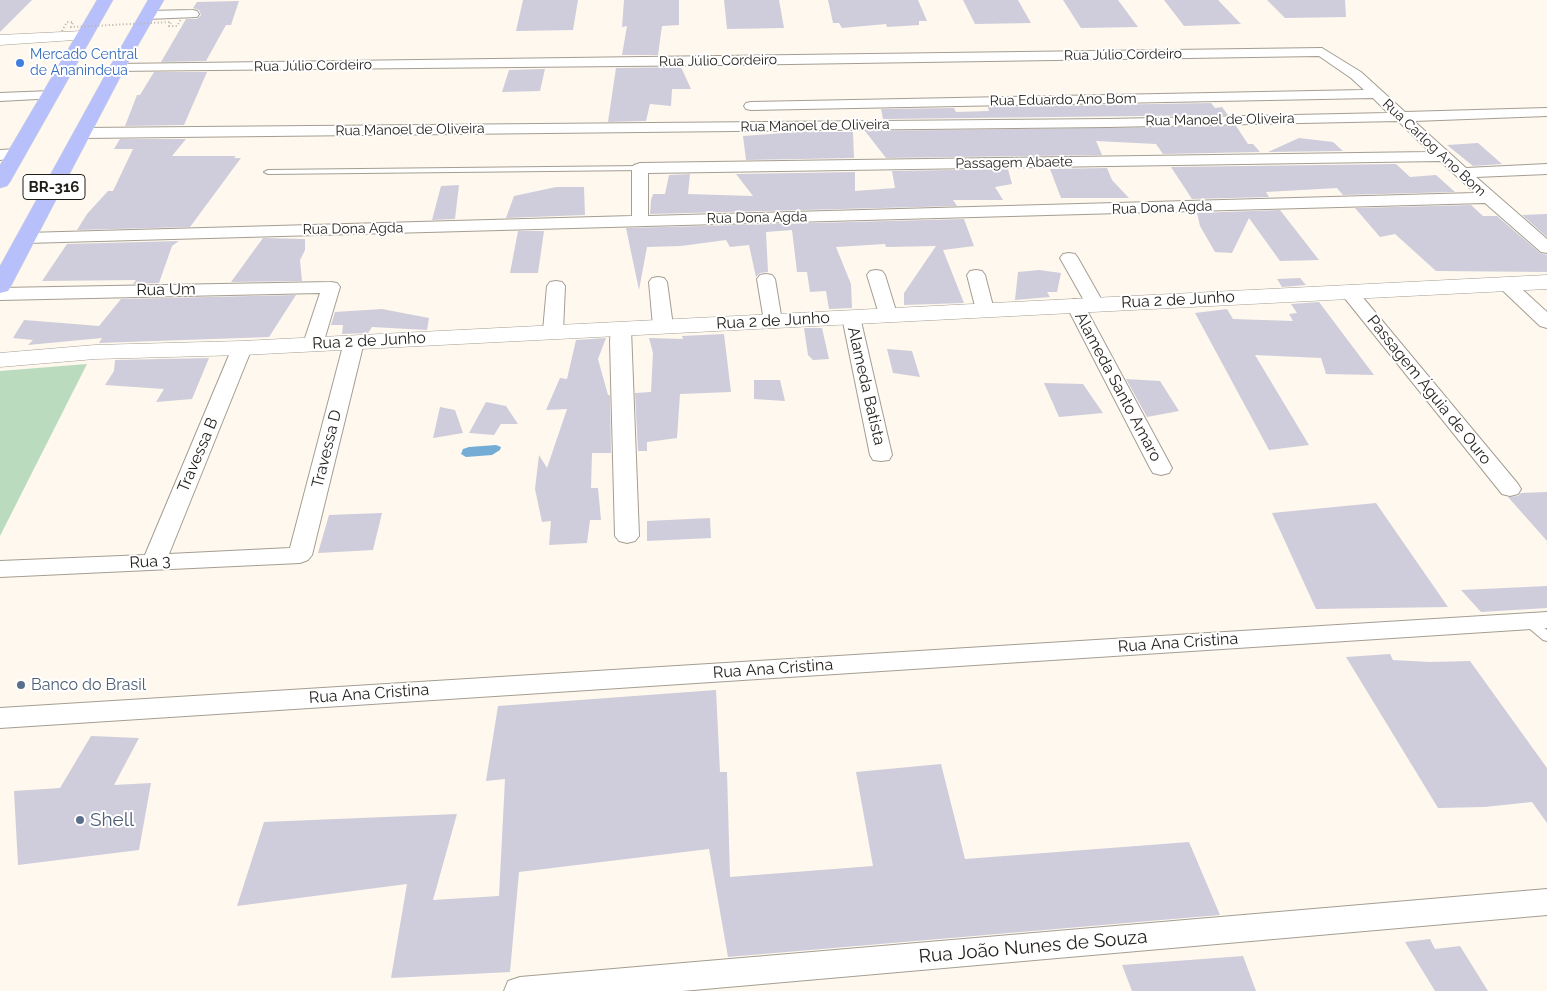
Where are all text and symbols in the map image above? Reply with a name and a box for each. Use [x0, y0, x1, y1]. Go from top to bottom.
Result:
street label: Rua Júlio Cordeiro [1064, 46, 1182, 64]
place label: Mercado Central de Ananindeua [30, 47, 138, 80]
street label: Rua Júlio Cordeiro [659, 52, 777, 70]
marker: Mercado Central de Ananindeua [14, 57, 26, 69]
street label: Rua Júlio Cordeiro [254, 57, 372, 75]
street label: Rua Eduardo Ano Bom [989, 90, 1137, 110]
street label: Rua Carlog Ano Bom [1379, 96, 1489, 200]
street label: Rua Manoel de Oliveira [1145, 110, 1295, 130]
street label: Rua Manoel de Oliveira [740, 116, 890, 136]
street label: Rua Manoel de Oliveira [335, 120, 485, 140]
street label: Passagem Abaete [955, 154, 1073, 172]
road number: BR-316 [23, 174, 85, 200]
street label: Rua Dona Agda [1111, 198, 1213, 218]
street label: Rua Dona Agda [707, 209, 807, 227]
street label: Rua Dona Agda [303, 220, 403, 238]
street label: Rua Um [136, 280, 196, 300]
street label: Rua 2 de Junho [1121, 287, 1235, 313]
street label: Rua 2 de Junho [716, 308, 830, 334]
street label: Alameda Santo Amaro [1070, 309, 1166, 465]
street label: Passagem Águia de Ouro [1363, 311, 1495, 469]
street label: Alameda Batista [843, 325, 889, 447]
street label: Rua 2 de Junho [312, 328, 426, 354]
street label: Travessa D [308, 408, 346, 490]
street label: Travessa B [174, 415, 222, 495]
street label: Rua 3 [129, 551, 171, 573]
street label: Rua Ana Cristina [1117, 629, 1239, 657]
street label: Rua Ana Cristina [712, 655, 834, 683]
place label: Banco do Brasil [31, 675, 146, 695]
marker: Banco do Brasil [15, 679, 27, 691]
street label: Rua Ana Cristina [308, 680, 430, 708]
place label: Shell [90, 809, 134, 831]
marker: Shell [74, 814, 86, 826]
street label: Rua João Nunes de Souza [918, 926, 1148, 968]

